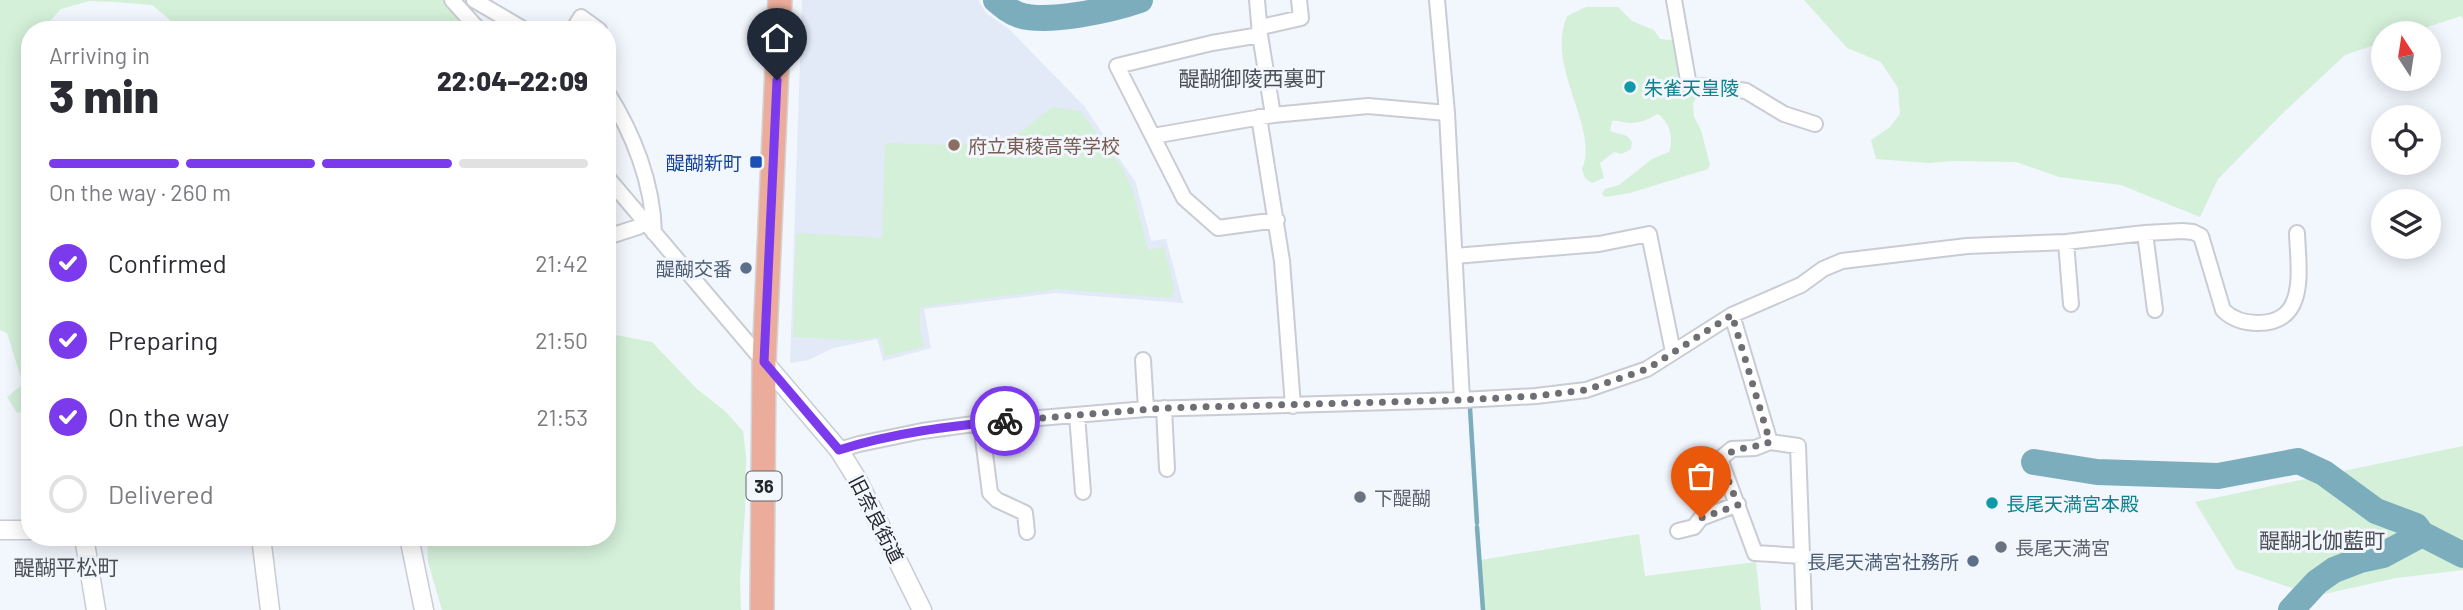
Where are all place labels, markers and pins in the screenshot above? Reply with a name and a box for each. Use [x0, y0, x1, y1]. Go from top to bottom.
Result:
pin [747, 8, 807, 80]
place label: 朱雀天皇陵 [1644, 76, 1739, 99]
marker: 朱雀天皇陵 [1622, 79, 1638, 95]
place label: 府立東稜高等学校 [968, 134, 1120, 157]
marker: 府立東稜高等学校 [946, 137, 962, 153]
place label: 醍醐新町 [666, 151, 742, 174]
marker: 醍醐新町 [748, 154, 764, 170]
place label: 醍醐交番 [656, 257, 732, 280]
marker: 醍醐交番 [738, 260, 754, 276]
pin [1671, 446, 1731, 518]
place label: 下醍醐 [1374, 486, 1431, 509]
marker: 下醍醐 [1352, 489, 1368, 505]
place label: 長尾天満宮本殿 [2006, 492, 2139, 515]
marker: 長尾天満宮本殿 [1984, 495, 2000, 511]
place label: 長尾天満宮 [2015, 536, 2110, 559]
marker: 長尾天満宮 [1993, 539, 2009, 555]
place label: 長尾天満宮社務所 [1807, 550, 1959, 573]
marker: 長尾天満宮社務所 [1965, 553, 1981, 569]

